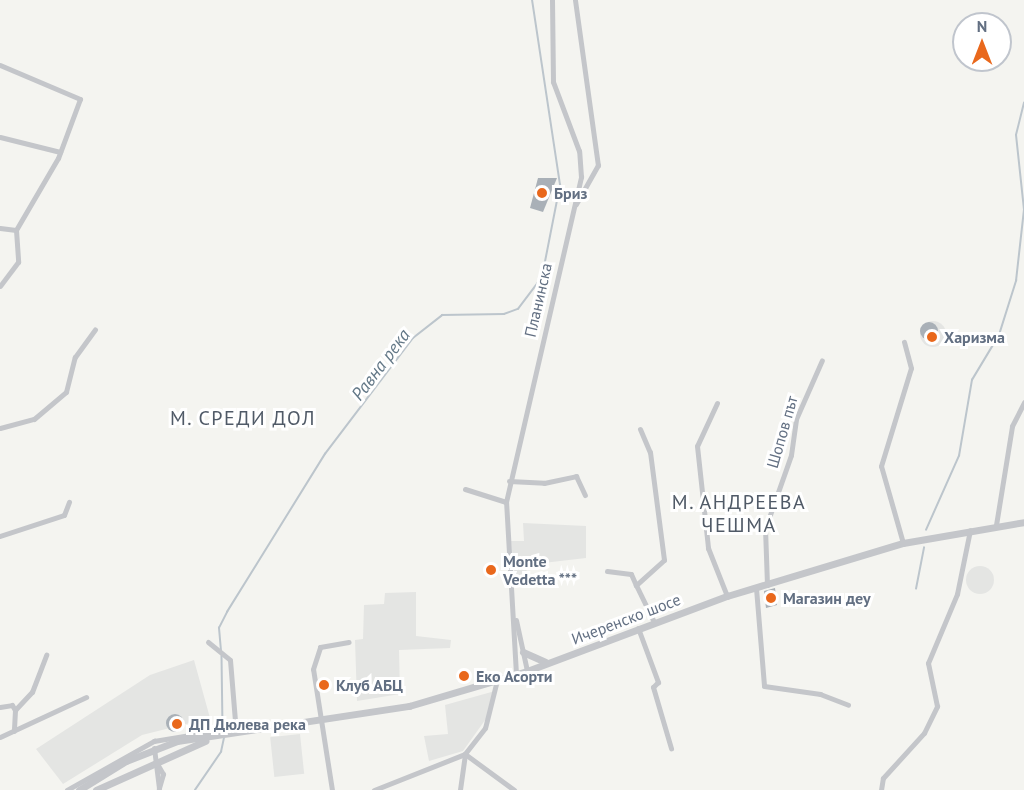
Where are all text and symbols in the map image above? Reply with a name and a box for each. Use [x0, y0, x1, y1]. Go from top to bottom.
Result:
north arrow [952, 12, 1012, 72]
text: N [977, 16, 987, 36]
place label: Бриз [554, 183, 587, 203]
marker: Бриз [535, 186, 549, 200]
street label: Планинска [520, 261, 556, 339]
water label: Равна река [347, 325, 415, 405]
place label: Харизма [944, 327, 1005, 347]
marker: Харизма [925, 330, 939, 344]
street label: Шопов път [763, 394, 801, 470]
district label: М. СРЕДИ ДОЛ [169, 406, 317, 430]
district label: М. АНДРЕЕВА ЧЕШМА [671, 491, 807, 538]
place label: Monte Vedetta *** [503, 551, 578, 589]
marker: Monte Vedetta *** [484, 563, 498, 577]
place label: Магазин деу [783, 588, 871, 608]
street label: Ичеренско шосе [569, 589, 683, 649]
marker: Магазин деу [764, 591, 778, 605]
place label: Еко Асорти [476, 666, 553, 686]
marker: Еко Асорти [457, 669, 471, 683]
place label: Клуб АБЦ [336, 675, 404, 695]
marker: Клуб АБЦ [317, 678, 331, 692]
place label: ДП Дюлева река [189, 714, 306, 734]
marker: ДП Дюлева река [170, 717, 184, 731]

